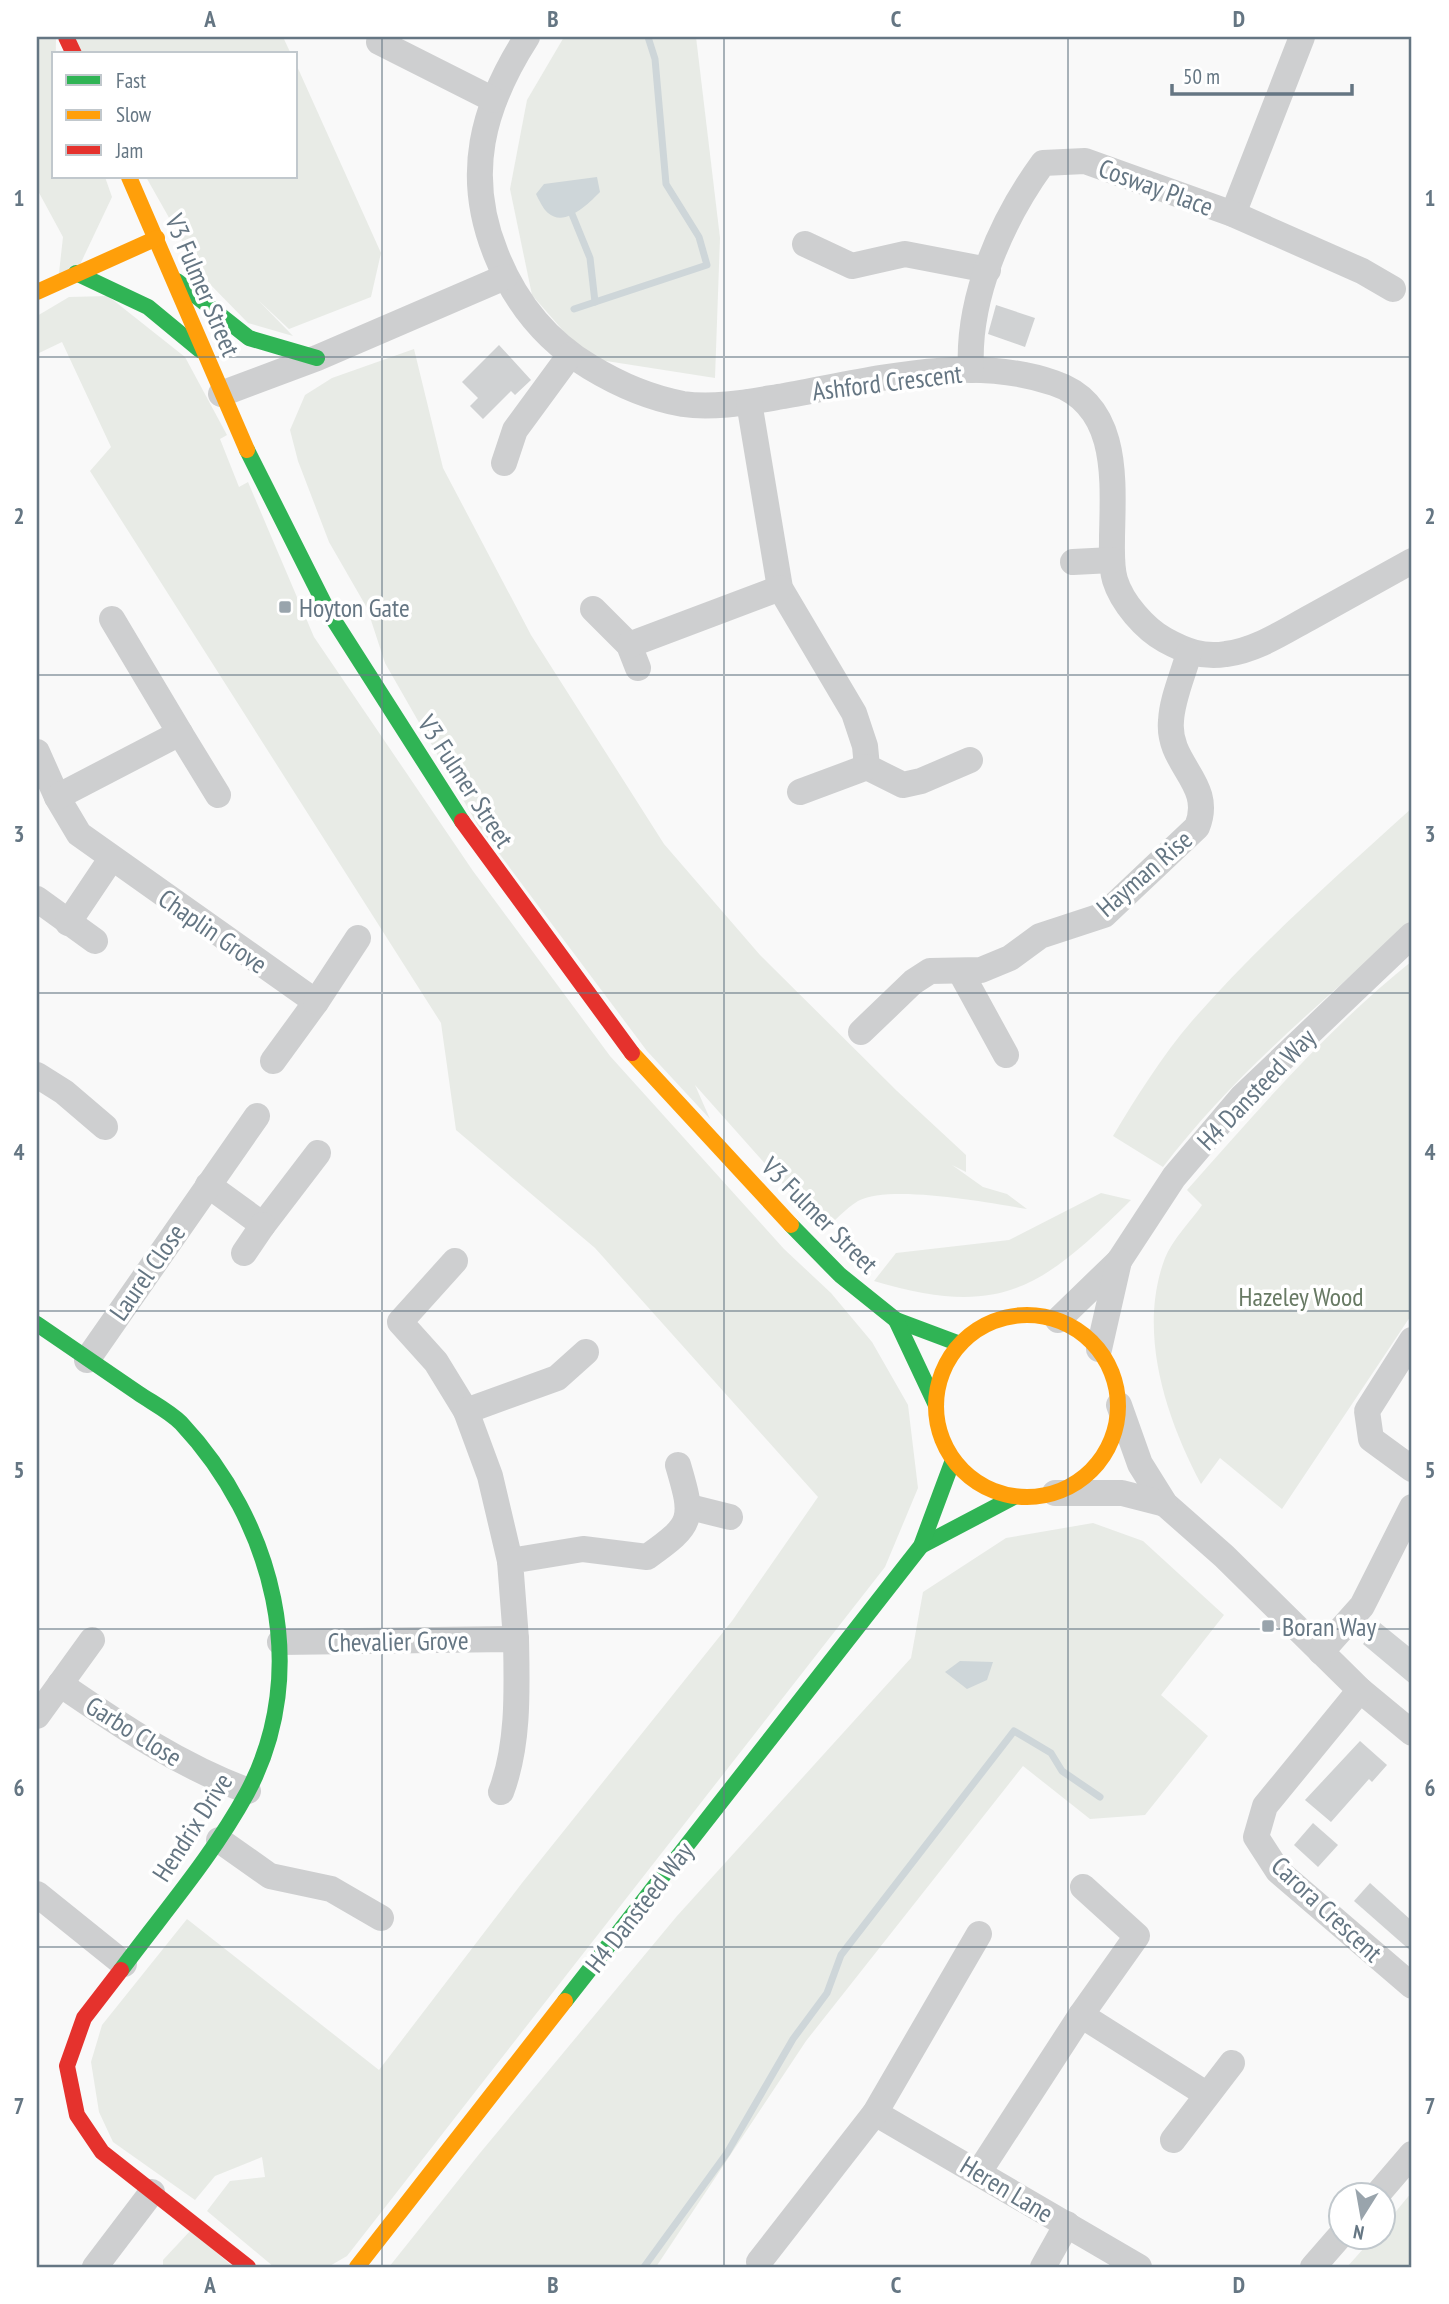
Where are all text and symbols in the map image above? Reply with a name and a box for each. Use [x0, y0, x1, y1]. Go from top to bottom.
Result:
text: A [203, 4, 216, 33]
text: B [547, 4, 559, 33]
text: C [891, 4, 902, 33]
text: D [1233, 4, 1245, 33]
legend [52, 52, 298, 178]
scale bar [1172, 52, 1353, 96]
text: 50 m [1183, 63, 1220, 90]
text: Fast [116, 67, 146, 94]
text: Slow [116, 101, 152, 128]
text: Jam [115, 137, 143, 164]
street label: Cosway Place [1094, 151, 1218, 223]
text: 1 [14, 183, 25, 212]
text: 1 [1425, 183, 1436, 212]
street label: V3 Fulmer Street [158, 208, 248, 361]
street label: Ashford Crescent [810, 356, 964, 408]
text: 2 [14, 501, 25, 530]
text: 2 [1425, 501, 1436, 530]
place label: Hoyton Gate [299, 591, 410, 624]
marker: Hoyton Gate [277, 599, 293, 615]
street label: V3 Fulmer Street [410, 708, 521, 853]
text: 3 [14, 819, 25, 848]
text: 3 [1425, 819, 1436, 848]
street label: Hayman Rise [1089, 822, 1199, 924]
street label: Chaplin Grove [152, 882, 274, 980]
street label: H4 Dansteed Way [1190, 1021, 1322, 1157]
text: 4 [14, 1137, 25, 1166]
text: 4 [1425, 1137, 1436, 1166]
street label: V3 Fulmer Street [754, 1149, 885, 1280]
street label: Laurel Close [102, 1217, 192, 1327]
park label: Hazeley Wood [1239, 1280, 1363, 1313]
text: 5 [14, 1455, 25, 1484]
text: 5 [1425, 1455, 1436, 1484]
place label: Boran Way [1282, 1610, 1377, 1643]
marker: Boran Way [1260, 1618, 1276, 1634]
street label: Chevalier Grove [327, 1623, 469, 1659]
street label: Garbo Close [80, 1689, 188, 1773]
street label: Hendrix Drive [145, 1766, 239, 1888]
text: 6 [14, 1773, 25, 1802]
text: 6 [1425, 1773, 1436, 1802]
street label: H4 Dansteed Way [578, 1835, 700, 1979]
street label: Carora Crescent [1265, 1849, 1389, 1969]
text: 7 [14, 2091, 25, 2120]
text: 7 [1425, 2091, 1436, 2120]
street label: Heren Lane [955, 2148, 1059, 2230]
north arrow [1326, 2182, 1396, 2252]
text: N [1351, 2220, 1366, 2245]
text: A [203, 2270, 216, 2299]
text: B [547, 2270, 559, 2299]
text: C [891, 2270, 902, 2299]
text: D [1233, 2270, 1245, 2299]

